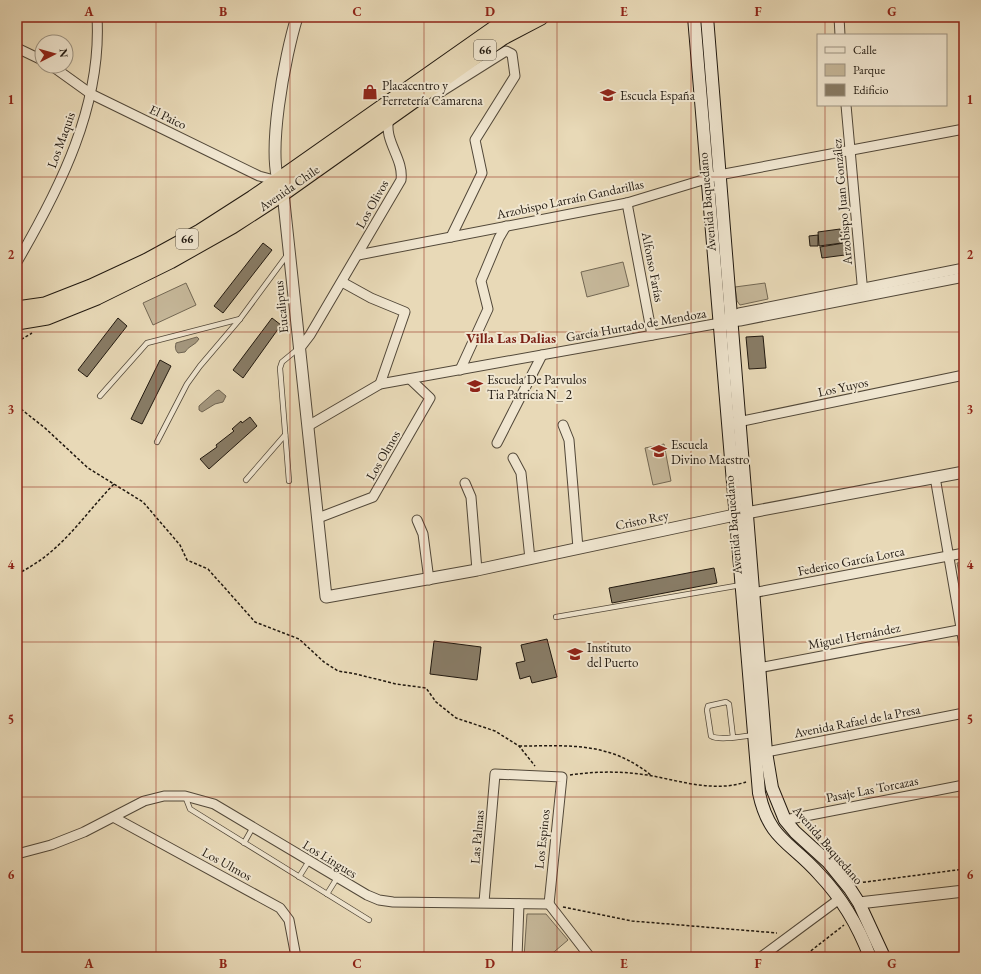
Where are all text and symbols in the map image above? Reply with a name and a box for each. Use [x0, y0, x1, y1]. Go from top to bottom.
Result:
text: A [83, 3, 94, 20]
text: B [219, 3, 227, 20]
text: C [352, 3, 362, 20]
text: D [485, 3, 495, 20]
text: E [620, 3, 628, 20]
text: F [754, 3, 762, 20]
text: G [887, 3, 897, 20]
north arrow [34, 34, 74, 74]
legend [817, 34, 947, 106]
road number: 66 [474, 40, 496, 60]
text: Calle [853, 42, 877, 58]
text: N [57, 48, 71, 58]
text: Parque [853, 62, 885, 78]
place label: Placacentro y Ferretería Camarena [382, 77, 484, 109]
text: Edificio [853, 82, 889, 98]
shop icon: Placacentro y Ferretería Camarena [361, 83, 379, 101]
school or university icon: Escuela España [599, 86, 617, 104]
place label: Escuela España [620, 87, 696, 104]
text: 1 [8, 91, 15, 108]
text: 1 [967, 91, 974, 108]
street label: El Paico [147, 101, 189, 133]
street label: Los Maquis [43, 110, 79, 170]
street label: Arzobispo Juan González [828, 138, 856, 267]
street label: Avenida Baquedano [694, 152, 720, 253]
street label: Avenida Chile [255, 161, 323, 216]
street label: Arzobispo Larraín Gandarillas [494, 175, 645, 223]
street label: Los Olivos [352, 177, 392, 231]
road number: 66 [176, 229, 198, 249]
street label: Alfonso Farías [638, 230, 668, 303]
text: 2 [8, 246, 15, 263]
text: 2 [967, 246, 974, 263]
street label: Eucaliptus [270, 280, 292, 334]
street label: García Hurtado de Mendoza [564, 304, 708, 346]
district label: Villa Las Dalias [466, 329, 556, 347]
place label: Escuela De Parvulos Tia Patricia N_ 2 [487, 371, 586, 403]
street label: Los Yuyos [816, 373, 870, 401]
school or university icon: Escuela De Parvulos Tia Patricia N_ 2 [466, 377, 484, 395]
text: 3 [8, 401, 15, 418]
text: 3 [967, 401, 974, 418]
street label: Los Olmos [362, 427, 404, 483]
place label: Escuela Divino Maestro [671, 436, 750, 468]
school or university icon: Escuela Divino Maestro [650, 442, 668, 460]
street label: Avenida Baquedano [720, 475, 746, 576]
street label: Cristo Rey [614, 506, 671, 534]
street label: Federico García Lorca [796, 542, 907, 580]
text: 4 [8, 556, 15, 573]
text: 4 [967, 556, 974, 573]
street label: Miguel Hernández [806, 619, 902, 653]
place label: Instituto del Puerto [587, 639, 638, 671]
school or university icon: Instituto del Puerto [566, 645, 584, 663]
street label: Avenida Rafael de la Presa [791, 700, 922, 742]
text: 5 [8, 711, 14, 728]
text: 5 [967, 711, 973, 728]
street label: Pasaje Las Torcazas [824, 772, 920, 806]
street label: Avenida Baquedano [788, 801, 867, 888]
street label: Los Espinos [530, 808, 554, 870]
street label: Las Palmas [466, 809, 488, 865]
street label: Los Lingues [300, 836, 360, 882]
street label: Los Ulmos [199, 843, 255, 885]
text: 6 [8, 866, 15, 883]
text: 6 [967, 866, 974, 883]
text: A [83, 955, 94, 972]
text: B [219, 955, 227, 972]
text: C [352, 955, 362, 972]
text: D [485, 955, 495, 972]
text: E [620, 955, 628, 972]
text: F [754, 955, 762, 972]
text: G [887, 955, 897, 972]

